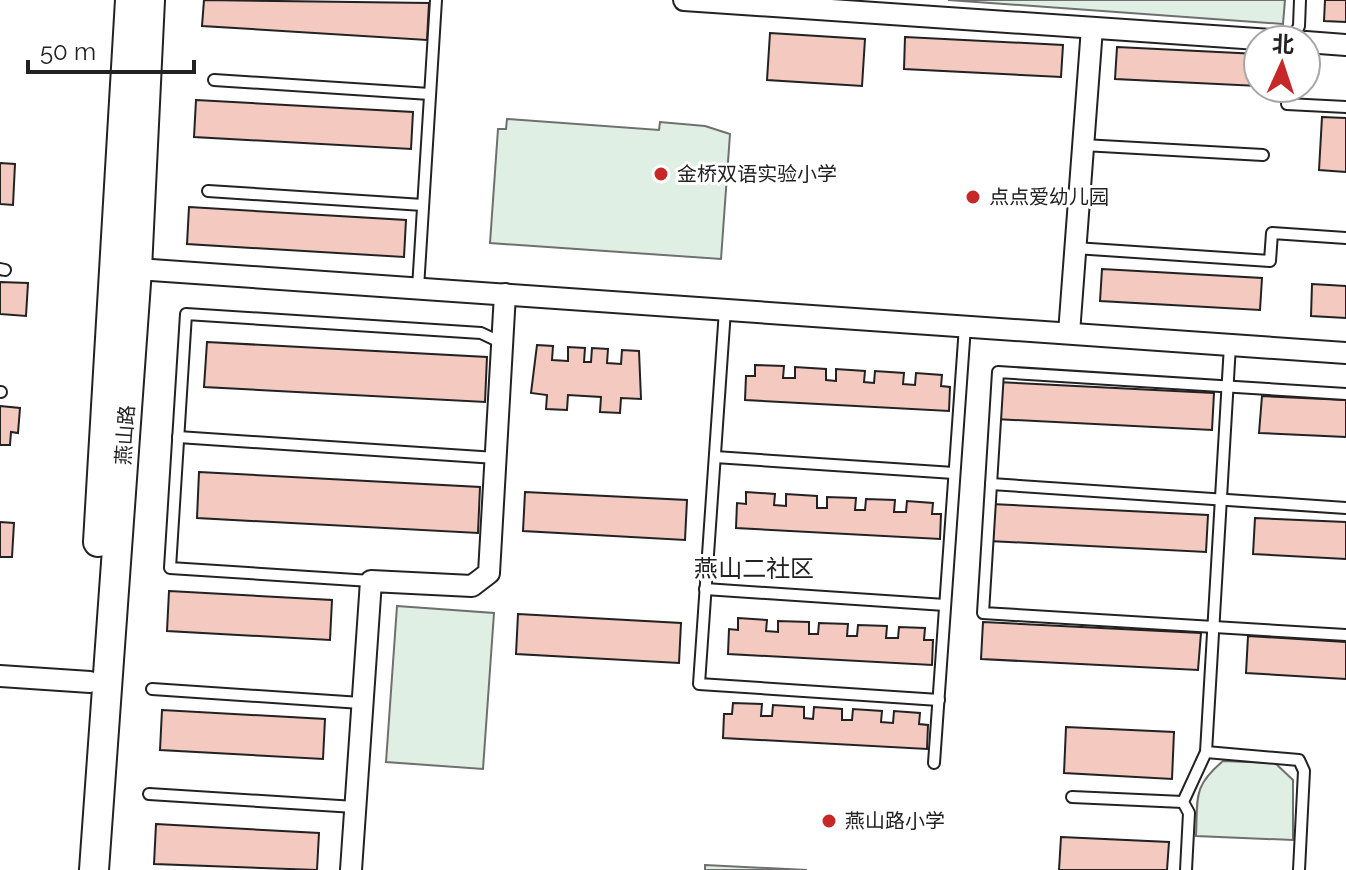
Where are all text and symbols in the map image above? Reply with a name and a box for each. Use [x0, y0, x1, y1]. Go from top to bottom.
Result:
scale bar [28, 24, 194, 74]
north arrow [1242, 24, 1322, 104]
text: 北 [1271, 30, 1295, 58]
text: 50 m [40, 37, 96, 66]
place label: 金桥双语实验小学 [677, 162, 837, 186]
marker: 金桥双语实验小学 [652, 165, 670, 183]
place label: 点点爱幼儿园 [989, 185, 1109, 209]
marker: 点点爱幼儿园 [964, 188, 982, 206]
street label: 燕山路 [111, 404, 139, 466]
district label: 燕山二社区 [694, 554, 814, 583]
place label: 燕山路小学 [845, 809, 945, 833]
marker: 燕山路小学 [820, 812, 838, 830]

